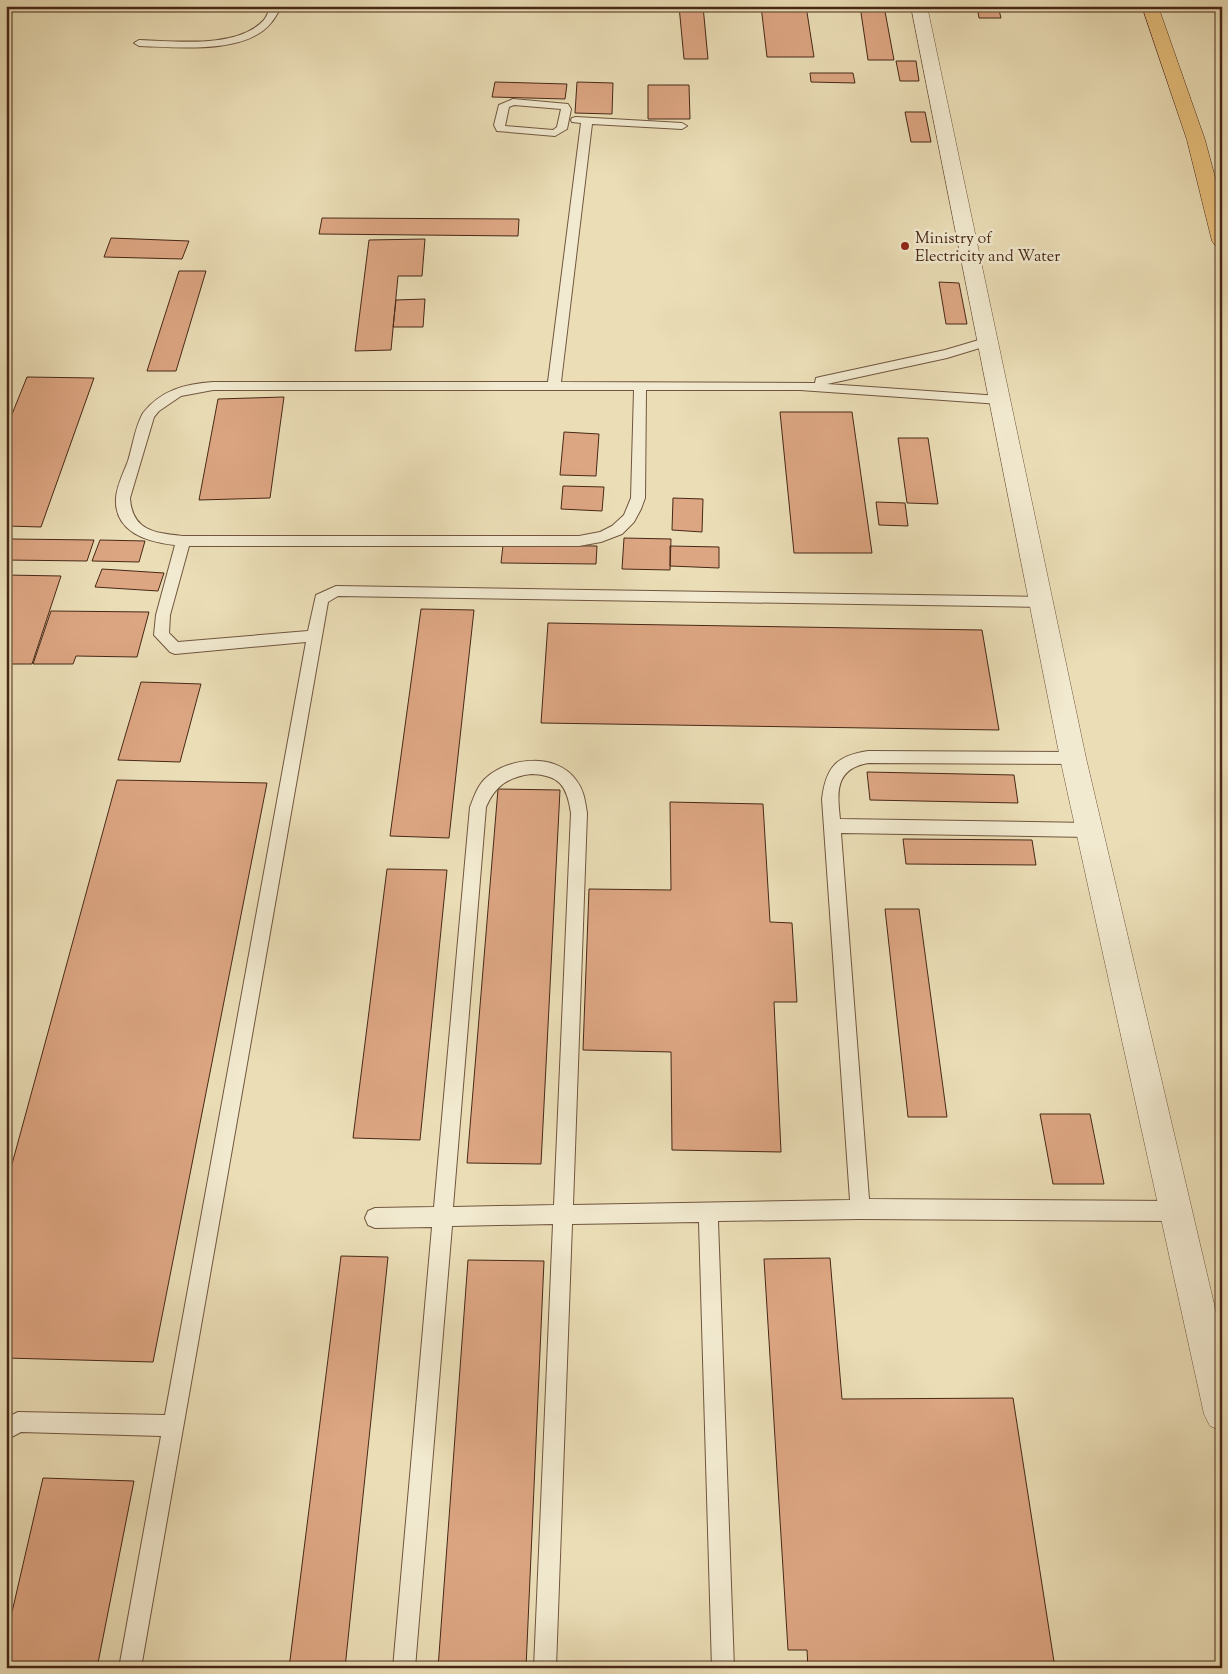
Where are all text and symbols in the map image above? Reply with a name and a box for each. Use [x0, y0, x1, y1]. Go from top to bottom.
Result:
place label: Ministry of Electricity and Water [915, 228, 1060, 269]
marker: Ministry of Electricity and Water [899, 240, 911, 252]

